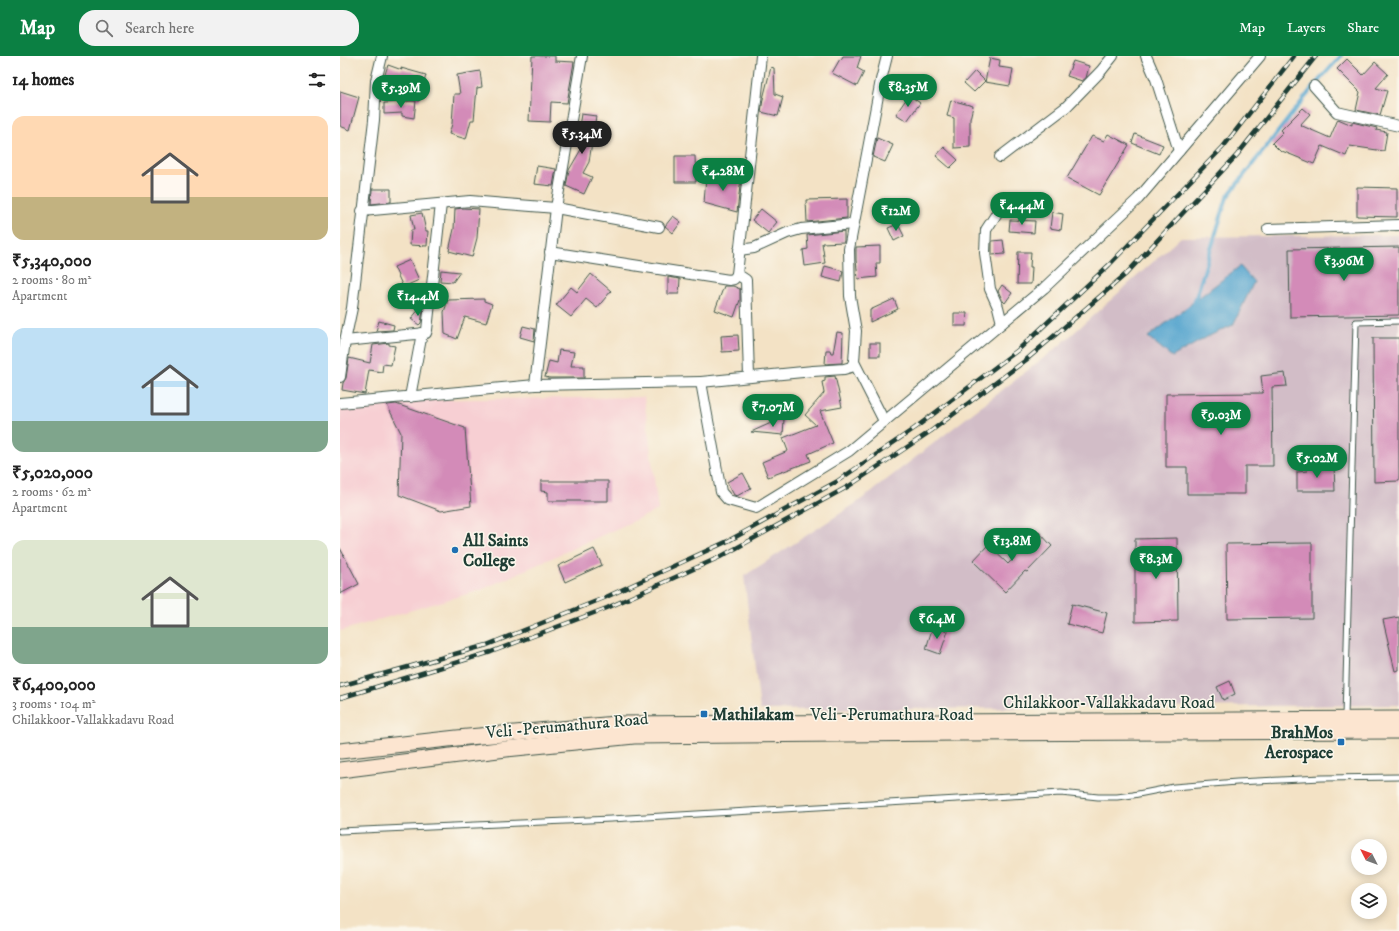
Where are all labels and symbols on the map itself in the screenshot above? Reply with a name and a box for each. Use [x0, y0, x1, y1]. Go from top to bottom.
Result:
pin: ₹8.35M [875, 74, 941, 108]
pin: ₹5.39M [368, 75, 434, 109]
pin: ₹5.34M [549, 121, 615, 155]
pin: ₹4.28M [690, 158, 756, 192]
pin: ₹4.44M [989, 192, 1055, 226]
pin: ₹12M [872, 198, 920, 232]
pin: ₹3.96M [1311, 248, 1377, 282]
pin: ₹14.4M [385, 283, 451, 317]
pin: ₹7.07M [740, 394, 806, 428]
pin: ₹9.03M [1188, 402, 1254, 436]
pin: ₹5.02M [1284, 445, 1350, 479]
pin: ₹13.8M [979, 528, 1045, 562]
place label: All Saints College [462, 530, 528, 572]
marker: All Saints College [450, 545, 460, 555]
pin: ₹8.3M [1128, 546, 1184, 580]
pin: ₹6.4M [909, 606, 965, 640]
street label: Chilakkoor-Vallakkadavu Road [1003, 692, 1215, 714]
place label: Mathilakam [712, 704, 794, 726]
street label: Veli -Perumathura Road [809, 704, 974, 726]
street label: Veli -Perumathura Road [484, 708, 650, 744]
marker: Mathilakam [699, 709, 709, 719]
place label: BrahMos Aerospace [1264, 722, 1333, 764]
marker: BrahMos Aerospace [1336, 737, 1346, 747]
north arrow [1351, 839, 1387, 875]

